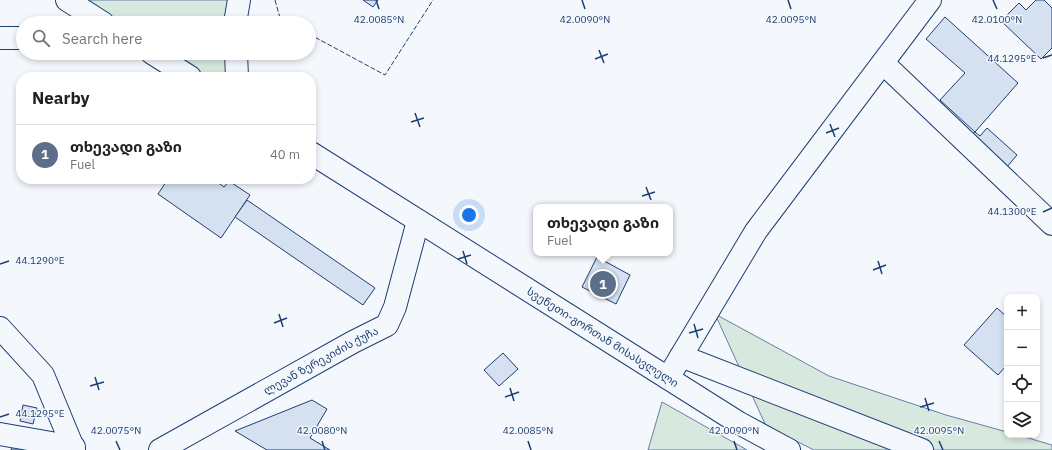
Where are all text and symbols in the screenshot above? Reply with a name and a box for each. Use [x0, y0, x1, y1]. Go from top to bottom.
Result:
text: 42.0085°N [354, 13, 404, 26]
text: 42.0090°N [560, 13, 610, 26]
text: 42.0095°N [766, 13, 816, 26]
text: 42.0100°N [972, 13, 1022, 26]
search box [16, 16, 316, 60]
icon: search [30, 27, 52, 49]
text: Search here [62, 29, 142, 48]
text: 44.1295°E [987, 52, 1037, 65]
text: Nearby [32, 87, 90, 109]
text: თხევადი გაზი [70, 137, 182, 156]
text: 1 [41, 146, 49, 163]
text: 40 m [270, 146, 300, 163]
text: Fuel [70, 156, 95, 173]
popup [533, 204, 673, 256]
your location [459, 205, 479, 225]
text: 44.1300°E [987, 205, 1037, 218]
text: თხევადი გაზი [547, 213, 659, 232]
text: Fuel [547, 232, 572, 249]
text: 44.1290°E [15, 254, 65, 267]
pin: 1 [590, 269, 616, 299]
street label: სვენეთი-გორთან მისასვლელი [524, 284, 681, 390]
map controls [1004, 294, 1040, 438]
button: + [1004, 294, 1040, 330]
street label: ლევან ზერეკიძის ქუჩა [261, 324, 380, 398]
button: − [1004, 330, 1040, 366]
button: locate [1004, 366, 1040, 402]
button: layers [1004, 402, 1040, 438]
text: 44.1295°E [15, 407, 65, 420]
text: 42.0075°N [91, 424, 141, 437]
text: 42.0080°N [297, 424, 347, 437]
text: 42.0085°N [503, 424, 553, 437]
text: 42.0090°N [709, 424, 759, 437]
text: 42.0095°N [914, 424, 964, 437]

